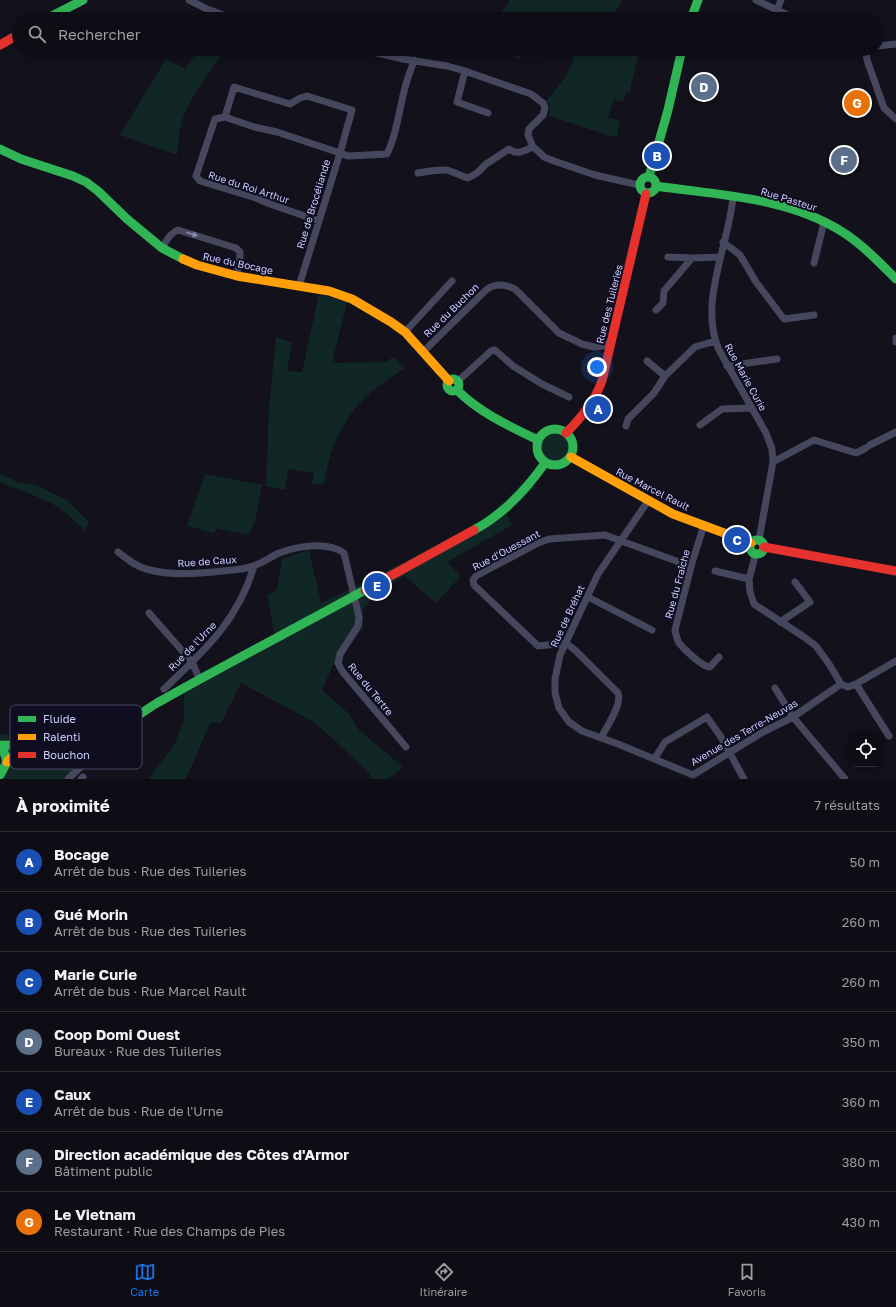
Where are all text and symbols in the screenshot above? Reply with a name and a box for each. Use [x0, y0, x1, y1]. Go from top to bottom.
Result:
search box [12, 12, 884, 56]
icon: search [26, 23, 48, 45]
text: Rechercher [58, 25, 141, 43]
pin: D [691, 72, 717, 102]
pin: G [844, 88, 870, 118]
pin: B [644, 141, 670, 171]
pin: F [831, 145, 857, 175]
street label: Rue de Brocéliande [294, 158, 332, 250]
street label: Rue du Roi Arthur [207, 168, 291, 206]
street label: Rue Pasteur [759, 185, 819, 213]
one-way arrow [186, 231, 198, 237]
street label: Rue du Bocage [202, 250, 274, 276]
street label: Rue des Tuileries [593, 263, 625, 345]
street label: Rue du Buchon [421, 281, 481, 339]
street label: Rue Marie Curie [722, 341, 770, 413]
your location [587, 357, 607, 377]
pin: A [585, 394, 611, 424]
street label: Rue Marcel Rault [614, 465, 692, 513]
pin: C [724, 525, 750, 555]
street label: Rue d'Ouessant [470, 527, 542, 573]
street label: Rue du Fraîche [662, 548, 692, 620]
street label: Rue de Caux [177, 553, 238, 569]
pin: E [364, 571, 390, 601]
street label: Rue de Bréhat [547, 583, 587, 649]
street label: Rue de l'Urne [166, 619, 219, 673]
street label: Rue du Tertre [346, 660, 396, 718]
street label: Avenue des Terre-Neuvas [688, 696, 800, 768]
legend [10, 705, 142, 769]
text: Fluide [43, 712, 76, 725]
text: Ralenti [43, 730, 80, 743]
map controls [848, 731, 884, 767]
button: locate [848, 731, 884, 767]
text: Bouchon [43, 748, 90, 761]
text: À proximité [16, 795, 110, 816]
text: 7 résultats [814, 797, 880, 813]
text: Bocage [54, 845, 109, 863]
text: A [24, 854, 34, 870]
text: 50 m [850, 854, 880, 870]
text: Arrêt de bus · Rue des Tuileries [54, 863, 246, 879]
text: Gué Morin [54, 905, 128, 923]
text: B [24, 914, 34, 930]
text: 260 m [842, 914, 880, 930]
text: Arrêt de bus · Rue des Tuileries [54, 923, 246, 939]
text: Marie Curie [54, 965, 137, 983]
text: C [24, 974, 34, 990]
text: 260 m [842, 974, 880, 990]
text: Arrêt de bus · Rue Marcel Rault [54, 983, 246, 999]
text: Coop Domi Ouest [54, 1025, 180, 1043]
text: D [24, 1034, 34, 1050]
text: 350 m [842, 1034, 880, 1050]
text: Bureaux · Rue des Tuileries [54, 1043, 222, 1059]
text: Caux [54, 1085, 91, 1103]
text: E [25, 1094, 33, 1110]
text: 360 m [842, 1094, 880, 1110]
text: Arrêt de bus · Rue de l'Urne [54, 1103, 223, 1119]
text: Direction académique des Côtes d'Armor [54, 1145, 349, 1163]
text: F [25, 1154, 33, 1170]
text: 380 m [842, 1154, 880, 1170]
text: Bâtiment public [54, 1163, 153, 1179]
text: Le Vietnam [54, 1205, 136, 1223]
text: G [24, 1214, 34, 1230]
text: 430 m [842, 1214, 880, 1230]
text: Restaurant · Rue des Champs de Pies [54, 1223, 285, 1239]
tab: Carte [130, 1261, 159, 1298]
tab: Itinéraire [420, 1261, 467, 1298]
tab: Favoris [728, 1261, 766, 1298]

